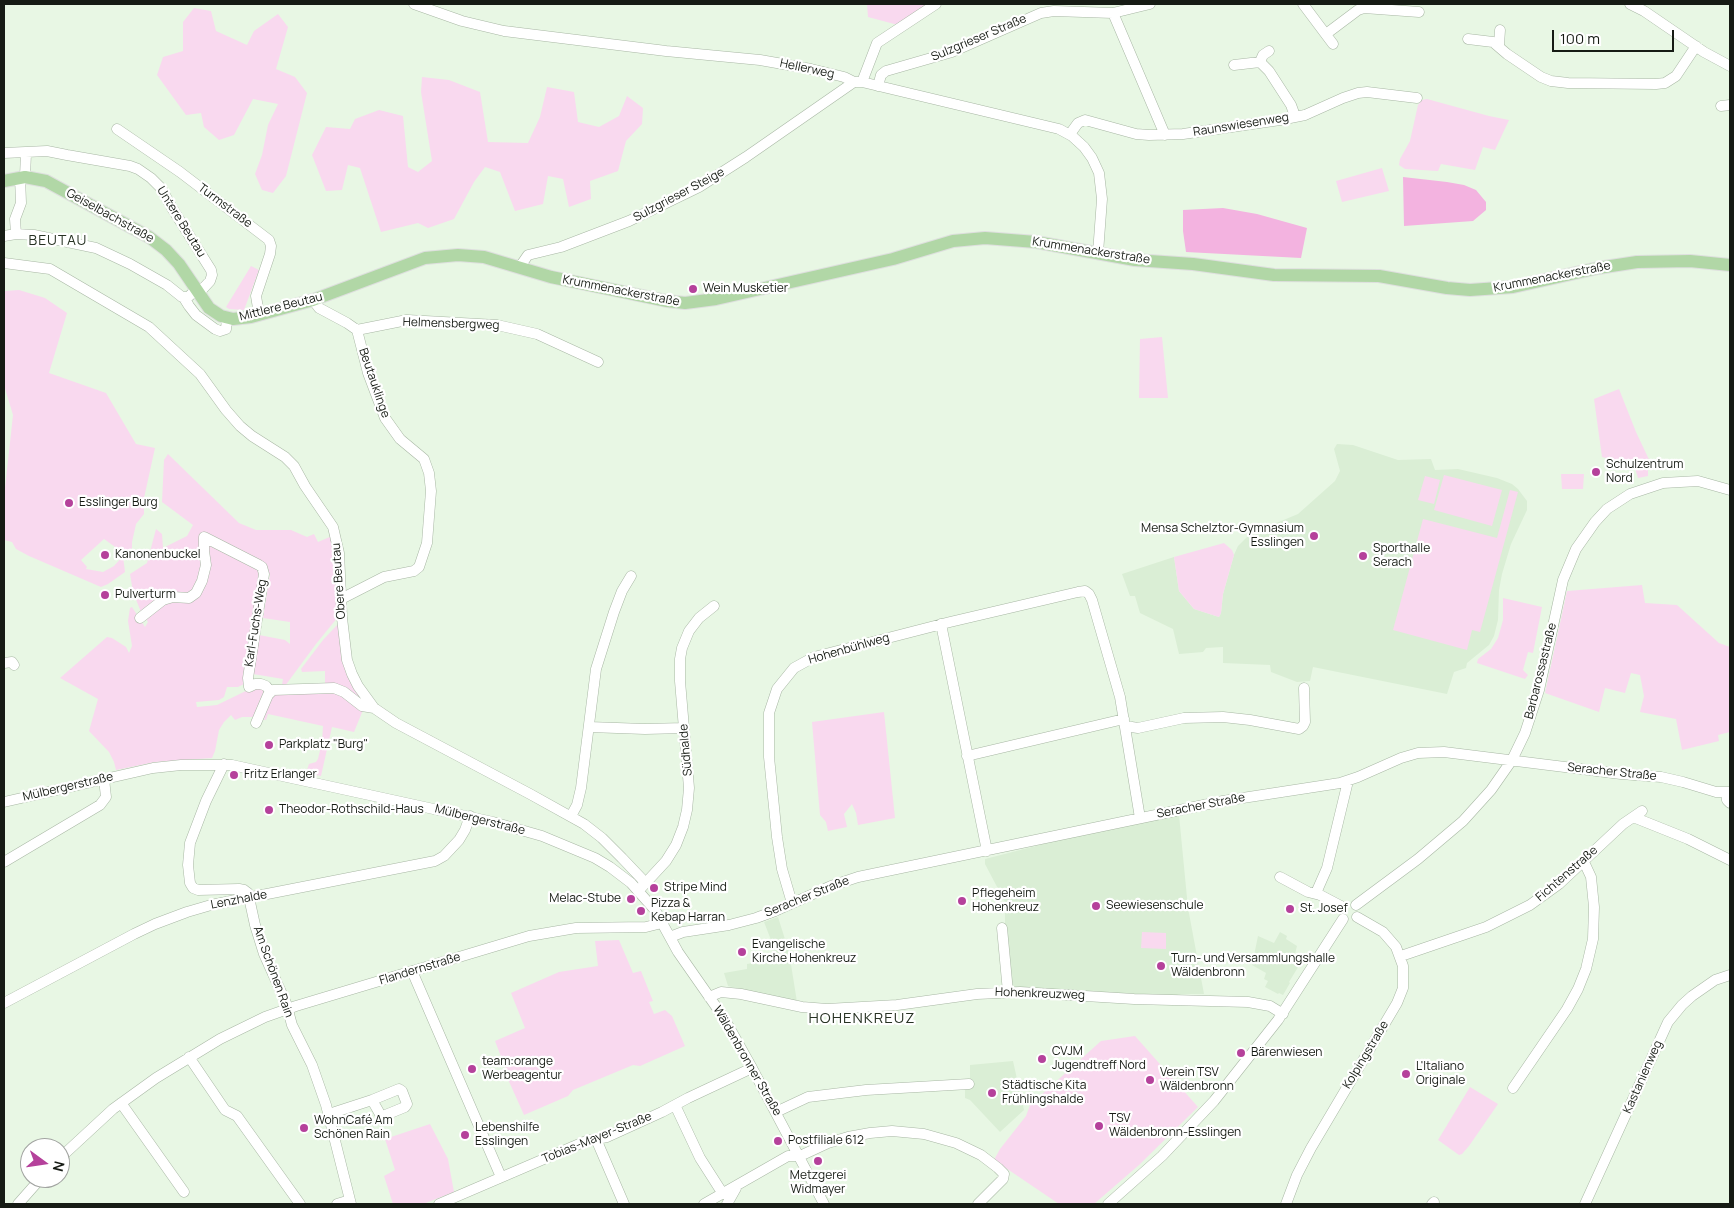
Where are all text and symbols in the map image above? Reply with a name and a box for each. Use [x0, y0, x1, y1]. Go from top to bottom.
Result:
street label: Sulzgrieser Straße [929, 11, 1029, 65]
scale bar [1554, 20, 1676, 52]
text: 100 m [1560, 28, 1600, 49]
street label: Hellerweg [778, 56, 836, 82]
street label: Raunswiesenweg [1192, 110, 1290, 140]
street label: Sulzgrieser Steige [631, 165, 727, 225]
street label: Turmstraße [195, 181, 255, 231]
street label: Untere Beutau [153, 184, 209, 260]
street label: Geiselbachstraße [64, 186, 156, 246]
district label: BEUTAU [28, 233, 88, 249]
street label: Krummenackerstraße [1031, 235, 1151, 267]
street label: Krummenackerstraße [1492, 259, 1612, 295]
street label: Krummenackerstraße [561, 273, 681, 309]
place label: Wein Musketier [703, 282, 788, 296]
marker: Wein Musketier [687, 283, 699, 295]
street label: Mittlere Beutau [238, 290, 324, 324]
street label: Helmensbergweg [402, 315, 500, 333]
street label: Beutauklinge [355, 346, 393, 420]
place label: Schulzentrum Nord [1606, 458, 1683, 486]
marker: Schulzentrum Nord [1590, 466, 1602, 478]
place label: Esslinger Burg [79, 496, 158, 510]
marker: Esslinger Burg [63, 497, 75, 509]
place label: Mensa Schelztor-Gymnasium Esslingen [1141, 522, 1304, 550]
marker: Mensa Schelztor-Gymnasium Esslingen [1308, 530, 1320, 542]
street label: Obere Beutau [329, 542, 349, 620]
place label: Sporthalle Serach [1373, 542, 1430, 570]
place label: Kanonenbuckel [115, 548, 201, 562]
marker: Kanonenbuckel [99, 549, 111, 561]
marker: Sporthalle Serach [1357, 550, 1369, 562]
street label: Karl-Fuchs-Weg [242, 578, 270, 668]
place label: Pulverturm [115, 588, 176, 602]
marker: Pulverturm [99, 589, 111, 601]
street label: Barbarossastraße [1522, 621, 1560, 721]
street label: Hohenbühlweg [807, 631, 891, 667]
street label: Südhalde [677, 723, 695, 777]
place label: Parkplatz "Burg" [279, 738, 368, 752]
marker: Parkplatz "Burg" [263, 739, 275, 751]
street label: Seracher Straße [1567, 760, 1657, 784]
place label: Fritz Erlanger [244, 768, 317, 782]
marker: Fritz Erlanger [228, 769, 240, 781]
street label: Mülbergerstraße [21, 770, 115, 804]
street label: Seracher Straße [1156, 790, 1246, 822]
street label: Mülbergerstraße [433, 802, 527, 838]
place label: Theodor-Rothschild-Haus [279, 803, 424, 817]
marker: Theodor-Rothschild-Haus [263, 804, 275, 816]
street label: Fichtenstraße [1533, 843, 1601, 905]
street label: Seracher Straße [763, 873, 851, 921]
place label: Stripe Mind [664, 881, 727, 895]
marker: Stripe Mind [648, 882, 660, 894]
street label: Lenzhalde [210, 887, 268, 913]
place label: Pflegeheim Hohenkreuz [972, 887, 1039, 915]
place label: Melac-Stube [549, 892, 621, 906]
marker: Melac-Stube [625, 893, 637, 905]
marker: Pflegeheim Hohenkreuz [956, 895, 968, 907]
place label: Pizza & Kebap Harran [651, 897, 725, 925]
place label: Seewiesenschule [1106, 899, 1203, 913]
marker: Seewiesenschule [1090, 900, 1102, 912]
place label: St. Josef [1300, 902, 1348, 916]
marker: St. Josef [1284, 903, 1296, 915]
marker: Pizza & Kebap Harran [635, 905, 647, 917]
street label: Am Schönen Rain [250, 924, 296, 1020]
place label: Evangelische Kirche Hohenkreuz [752, 938, 856, 966]
marker: Evangelische Kirche Hohenkreuz [736, 946, 748, 958]
street label: Flandernstraße [378, 950, 462, 988]
place label: Turn- und Versammlungshalle Wäldenbronn [1171, 952, 1335, 980]
marker: Turn- und Versammlungshalle Wäldenbronn [1155, 960, 1167, 972]
street label: Hohenkreuzweg [995, 985, 1085, 1003]
street label: Wäldenbronner Straße [710, 1003, 784, 1119]
district label: HOHENKREUZ [807, 1010, 917, 1028]
street label: Kolpingstraße [1340, 1018, 1392, 1092]
street label: Kastanienweg [1620, 1038, 1666, 1116]
place label: CVJM Jugendtreff Nord [1052, 1045, 1146, 1073]
place label: Bärenwiesen [1251, 1046, 1322, 1060]
marker: Bärenwiesen [1235, 1047, 1247, 1059]
marker: CVJM Jugendtreff Nord [1036, 1053, 1048, 1065]
place label: team:orange Werbeagentur [482, 1055, 562, 1083]
place label: L'Italiano Originale [1416, 1060, 1465, 1088]
marker: team:orange Werbeagentur [466, 1063, 478, 1075]
place label: Verein TSV Wäldenbronn [1160, 1066, 1234, 1094]
marker: L'Italiano Originale [1400, 1068, 1412, 1080]
marker: Verein TSV Wäldenbronn [1144, 1074, 1156, 1086]
place label: Städtische Kita Frühlingshalde [1002, 1079, 1086, 1107]
marker: Städtische Kita Frühlingshalde [986, 1087, 998, 1099]
street label: Tobias-Mayer-Straße [540, 1109, 654, 1167]
place label: TSV Wäldenbronn-Esslingen [1109, 1112, 1241, 1140]
place label: WohnCafé Am Schönen Rain [314, 1114, 393, 1142]
marker: TSV Wäldenbronn-Esslingen [1093, 1120, 1105, 1132]
place label: Lebenshilfe Esslingen [475, 1121, 539, 1149]
marker: WohnCafé Am Schönen Rain [298, 1122, 310, 1134]
marker: Lebenshilfe Esslingen [459, 1129, 471, 1141]
place label: Postfiliale 612 [788, 1134, 864, 1148]
marker: Postfiliale 612 [772, 1135, 784, 1147]
north arrow [20, 1138, 70, 1188]
marker: Metzgerei Widmayer [812, 1155, 824, 1167]
text: N [49, 1159, 70, 1174]
place label: Metzgerei Widmayer [790, 1169, 846, 1197]

